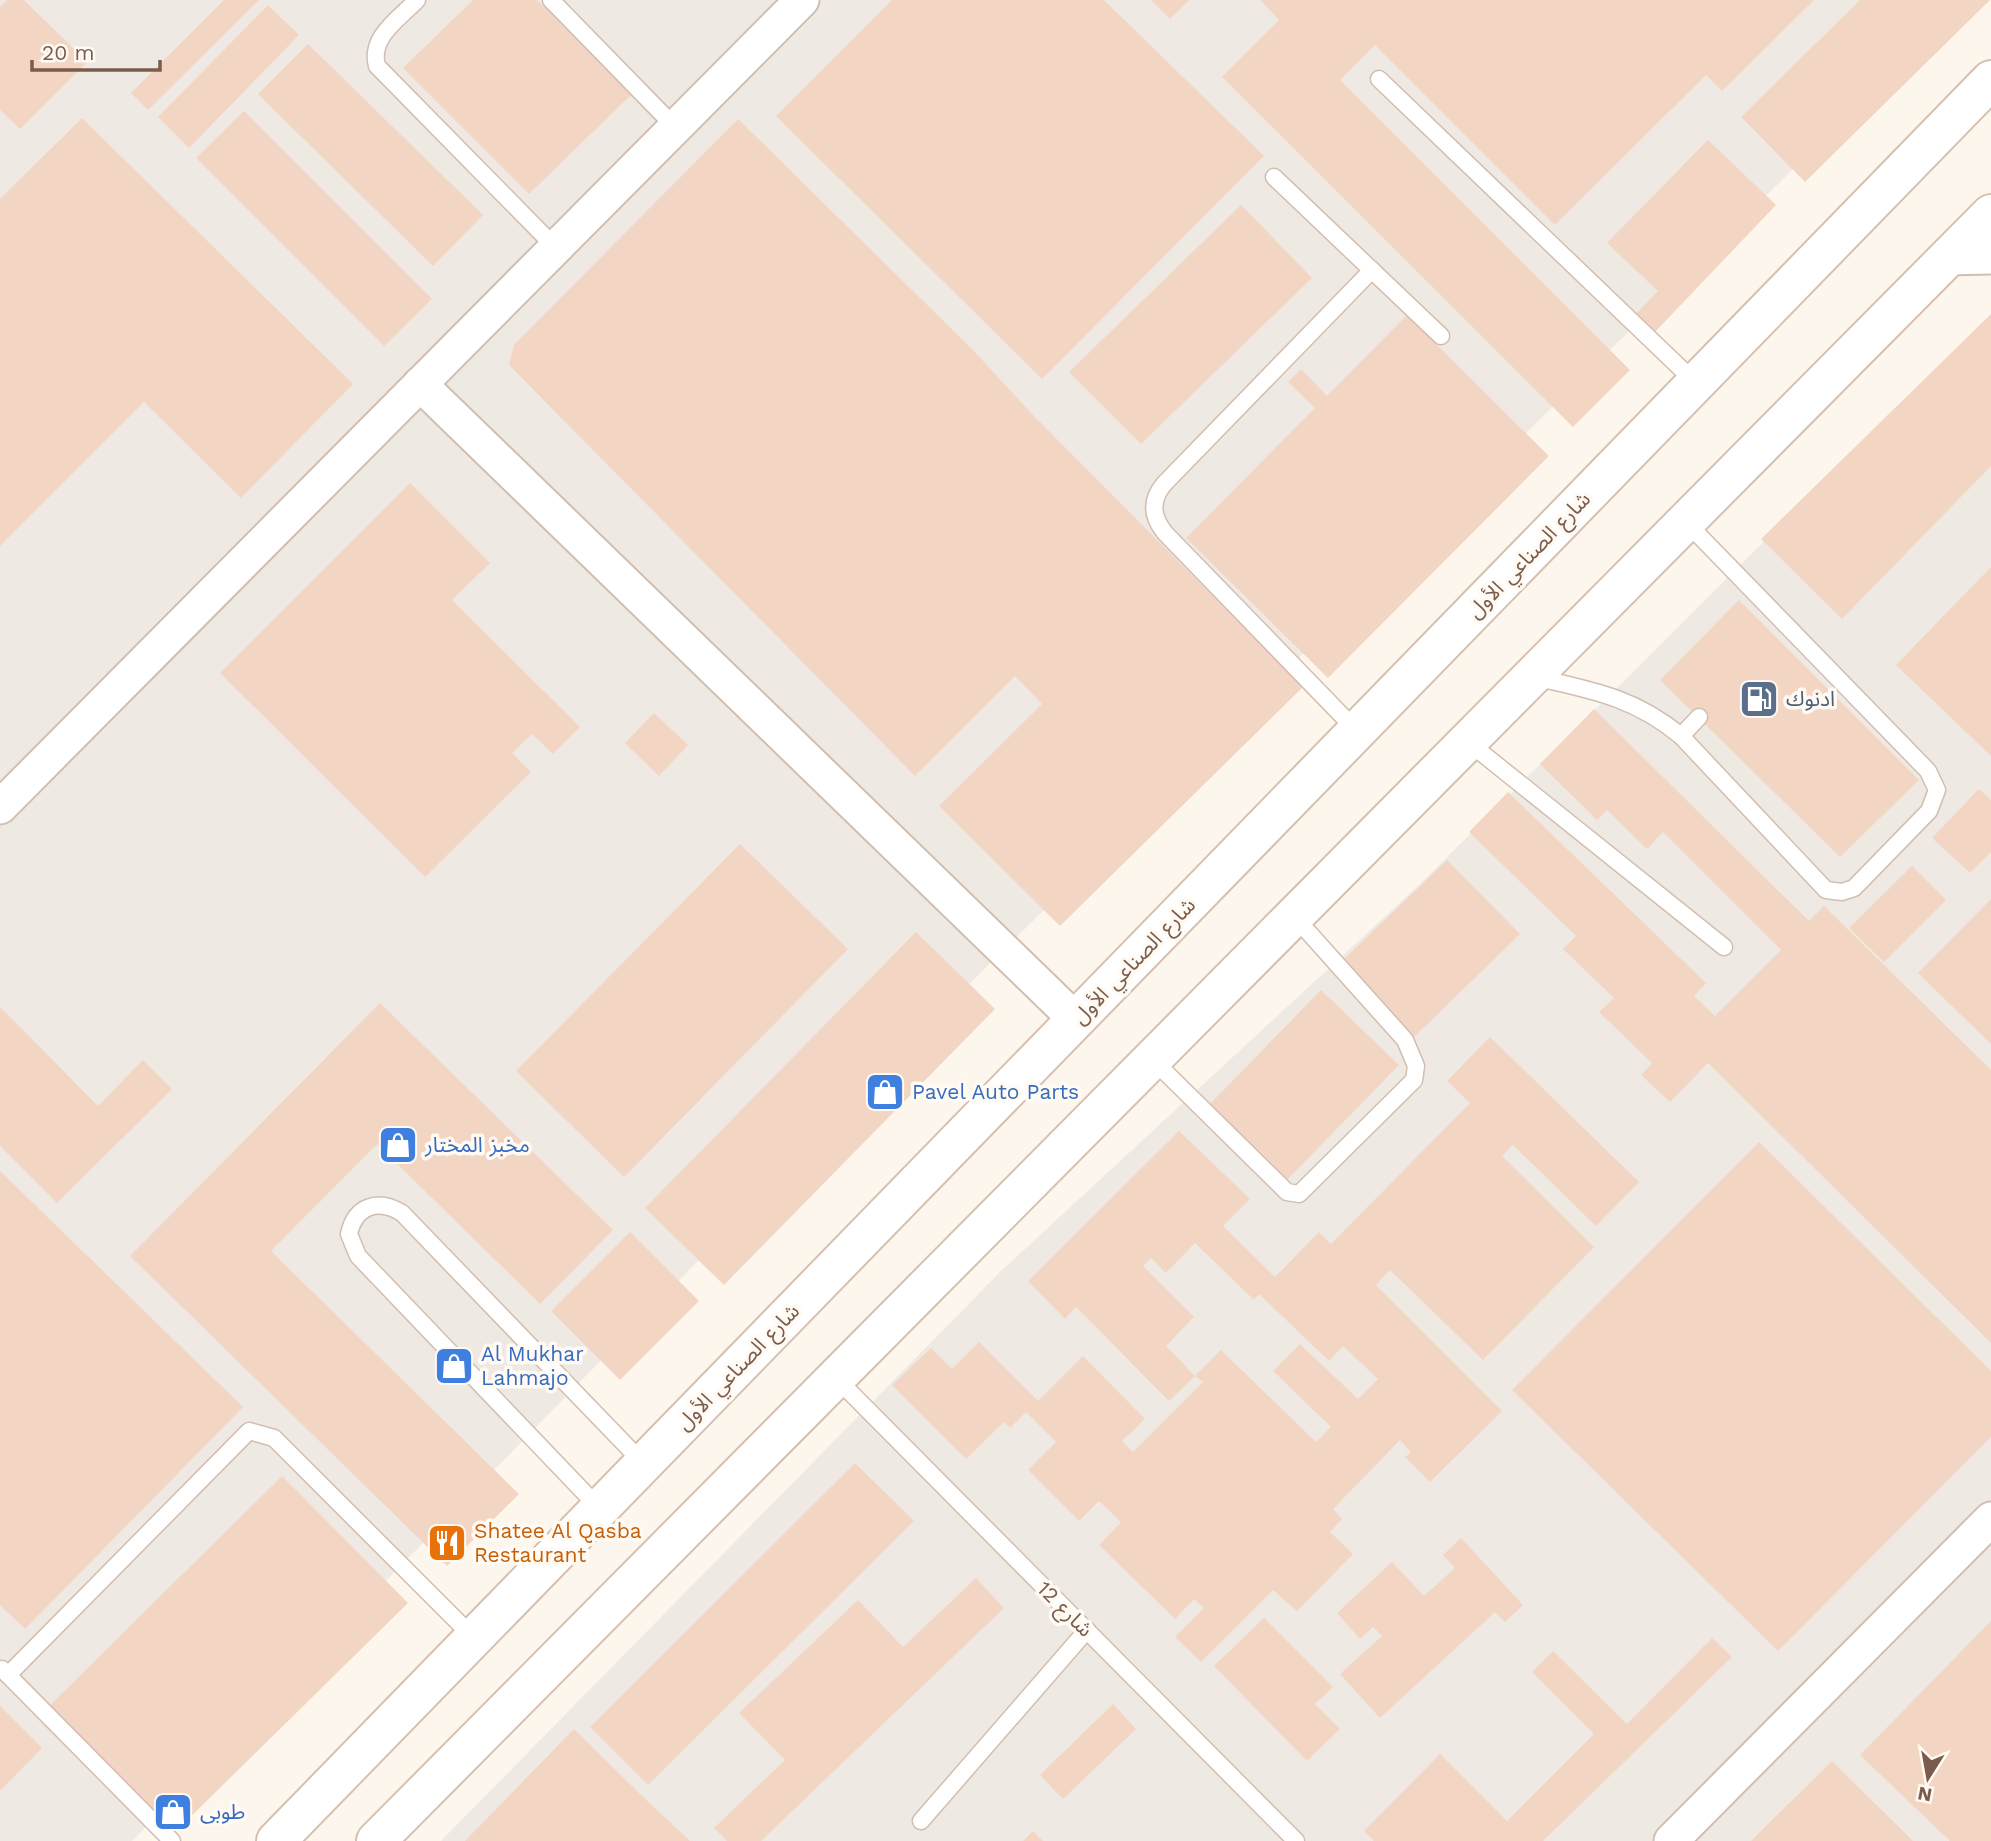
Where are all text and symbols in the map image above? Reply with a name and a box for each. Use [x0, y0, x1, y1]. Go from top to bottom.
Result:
scale bar [32, 28, 159, 72]
text: 20 m [42, 40, 94, 65]
street label: شارع الصناعي الأول [1462, 486, 1598, 626]
fuel station icon: ادنوك [1738, 678, 1780, 720]
place label: ادنوك [1786, 686, 1835, 711]
street label: شارع الصناعي الأول [1067, 892, 1203, 1032]
shop icon: Pavel Auto Parts [864, 1071, 906, 1113]
place label: Pavel Auto Parts [912, 1079, 1079, 1104]
shop icon: مخبز المختار [377, 1124, 419, 1166]
place label: مخبز المختار [424, 1132, 530, 1157]
street label: شارع الصناعي الأول [671, 1298, 807, 1438]
place label: Al Mukhar Lahmajo [481, 1341, 584, 1390]
shop icon: Al Mukhar Lahmajo [433, 1345, 475, 1387]
place label: Shatee Al Qasba Restaurant [474, 1518, 642, 1567]
restaurant icon: Shatee Al Qasba Restaurant [426, 1522, 468, 1564]
street label: شارع 12 [1030, 1576, 1098, 1644]
north arrow [1893, 1743, 1963, 1813]
text: N [1916, 1782, 1934, 1807]
shop icon: طوبى [152, 1791, 194, 1833]
place label: طوبى [200, 1799, 245, 1824]

